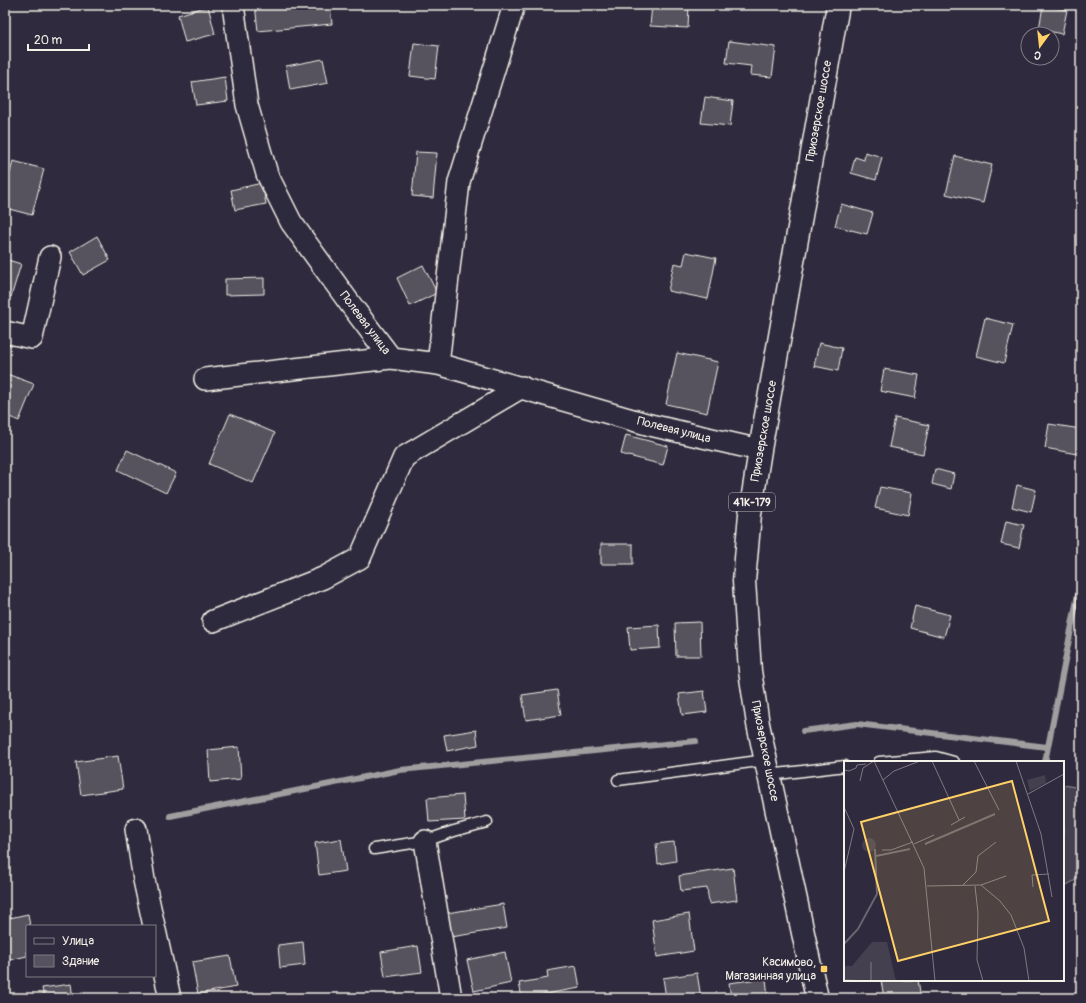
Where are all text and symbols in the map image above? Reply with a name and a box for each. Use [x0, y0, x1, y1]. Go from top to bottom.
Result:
scale bar [28, 26, 89, 52]
north arrow [1020, 26, 1060, 66]
text: 20 m [34, 33, 63, 48]
text: С [1032, 48, 1043, 62]
street label: Приозерское шоссе [803, 59, 835, 163]
street label: Полевая улица [336, 288, 394, 358]
street label: Приозерское шоссе [748, 379, 780, 483]
street label: Полевая улица [636, 414, 713, 447]
road number: 41К-179 [729, 493, 775, 511]
street label: Приозерское шоссе [748, 699, 782, 803]
inset map [844, 761, 1064, 981]
legend [26, 925, 156, 977]
text: Улица [62, 934, 94, 949]
text: Здание [62, 954, 99, 969]
place label: Касимово, Магазинная улица [725, 955, 816, 984]
marker: Касимово, Магазинная улица [819, 964, 829, 974]

